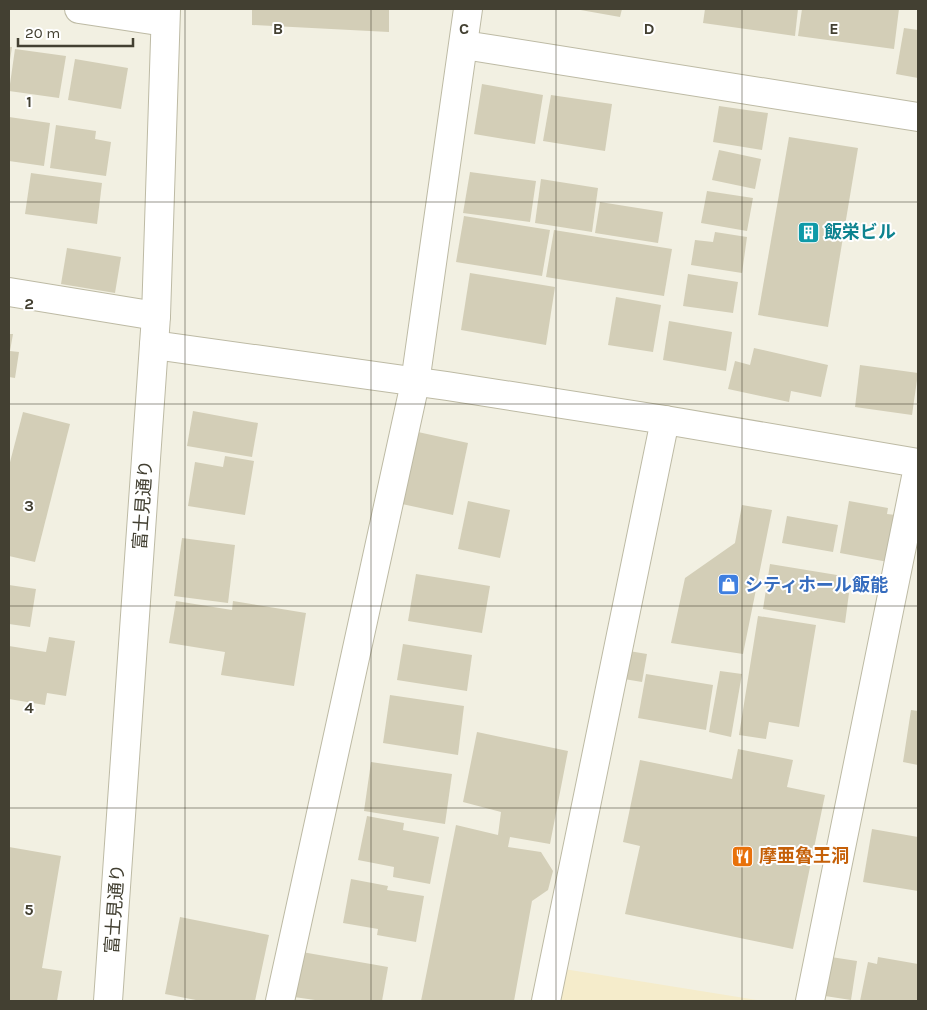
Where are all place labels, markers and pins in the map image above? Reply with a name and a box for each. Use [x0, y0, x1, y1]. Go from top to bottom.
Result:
building icon: 飯栄ビル [796, 220, 820, 244]
place label: 飯栄ビル [824, 221, 896, 243]
shop icon: シティホール飯能 [717, 573, 741, 597]
place label: シティホール飯能 [745, 574, 888, 596]
restaurant icon: 摩亜魯王洞 [731, 844, 755, 868]
place label: 摩亜魯王洞 [759, 845, 849, 867]

